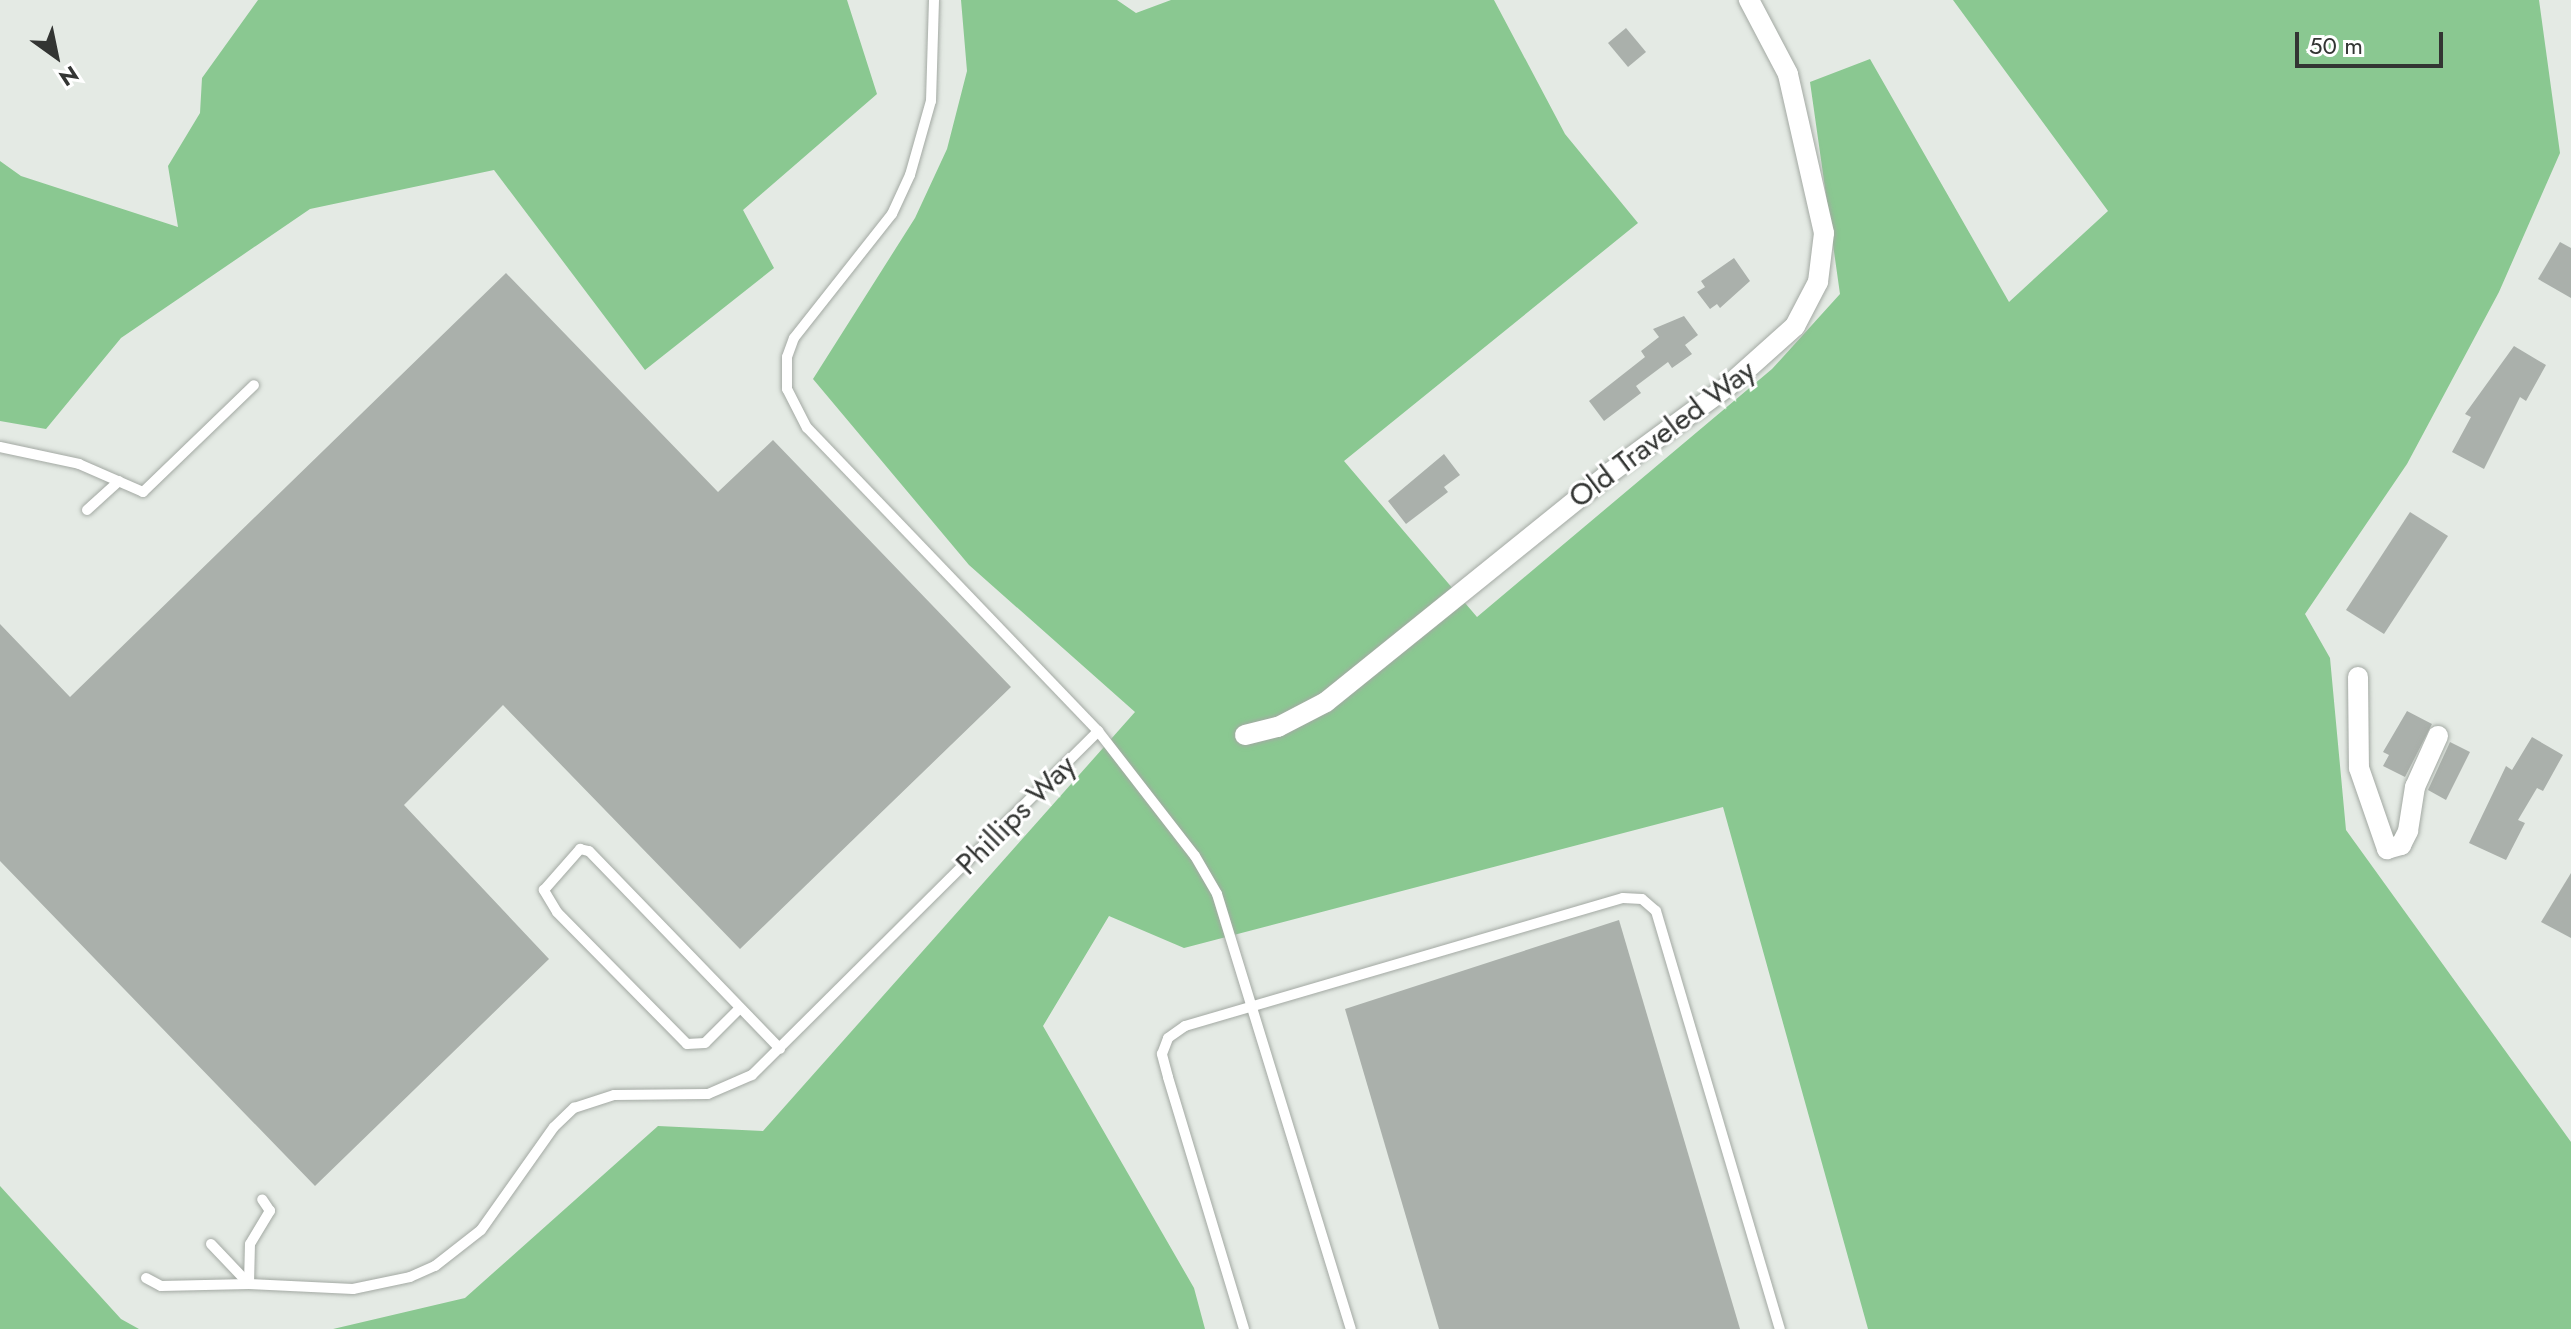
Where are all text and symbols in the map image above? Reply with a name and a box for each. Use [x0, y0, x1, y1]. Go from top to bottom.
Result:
north arrow [16, 16, 96, 96]
scale bar [2299, 16, 2447, 66]
text: 50 m [2309, 28, 2363, 63]
text: N [53, 58, 85, 94]
street label: Old Traveled Way [1562, 352, 1762, 516]
street label: Phillips Way [949, 748, 1083, 882]

